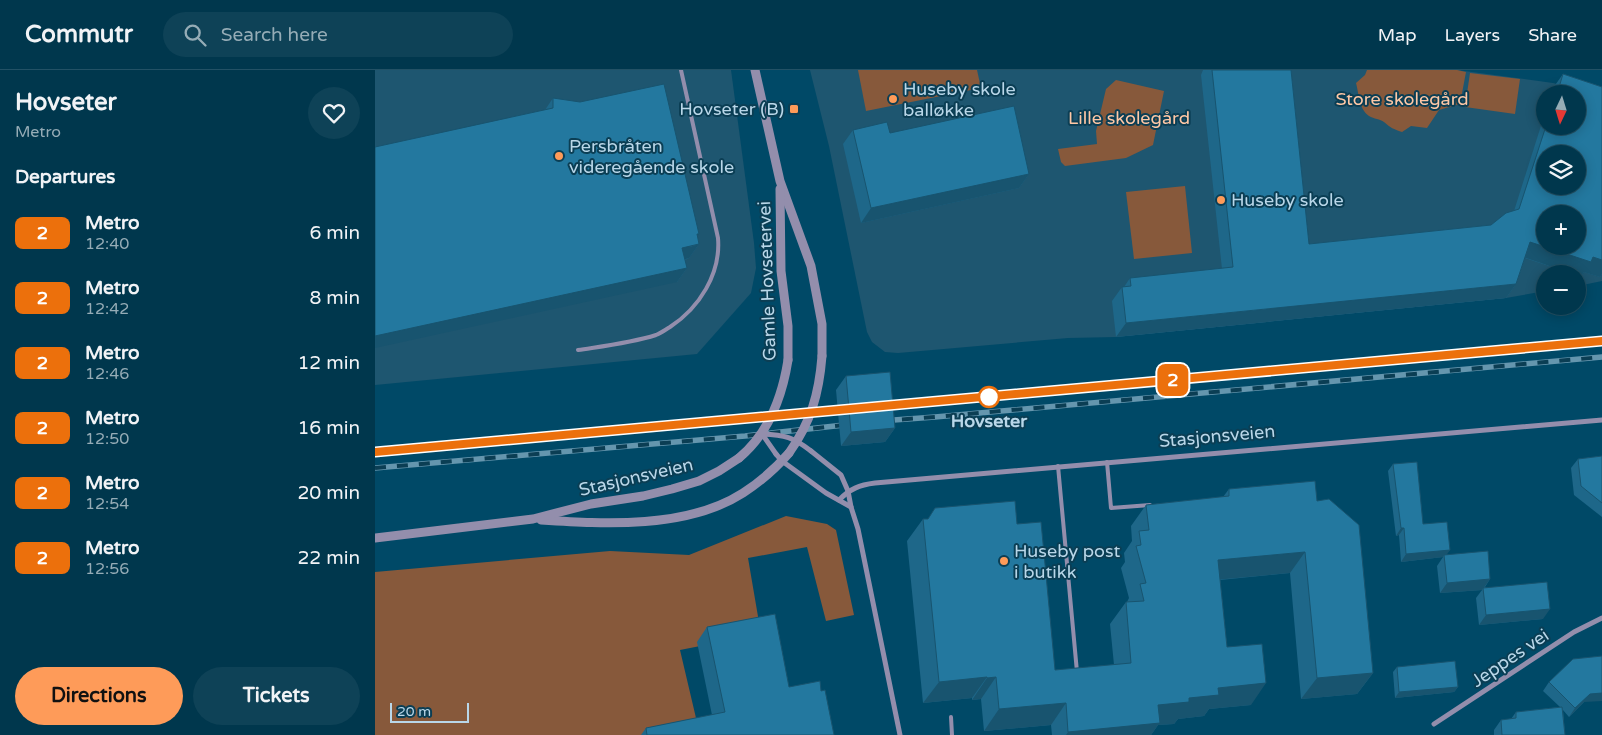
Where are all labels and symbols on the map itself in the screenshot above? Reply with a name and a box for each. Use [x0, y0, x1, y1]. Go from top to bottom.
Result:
place label: Huseby skole balløkke [903, 78, 1016, 121]
north arrow [1536, 85, 1586, 135]
park label: Store skolegård [1335, 88, 1469, 110]
marker: Huseby skole balløkke [887, 93, 899, 105]
place label: Hovseter (B) [679, 98, 784, 120]
marker: Hovseter (B) [788, 103, 800, 115]
park label: Lille skolegård [1068, 107, 1190, 129]
place label: Persbråten videregående skole [569, 135, 734, 178]
marker: Persbråten videregående skole [553, 150, 565, 162]
place label: Huseby skole [1231, 189, 1344, 211]
marker: Huseby skole [1215, 194, 1227, 206]
street label: Gamle Hovsetervei [753, 201, 781, 361]
line badge: 2 [1157, 364, 1189, 396]
marker: Hovseter [978, 386, 1000, 408]
place label: Hovseter [951, 410, 1028, 432]
street label: Stasjonsveien [1158, 420, 1276, 452]
street label: Stasjonsveien [577, 453, 695, 501]
place label: Huseby post i butikk [1014, 540, 1121, 583]
marker: Huseby post i butikk [998, 555, 1010, 567]
street label: Jeppes vei [1467, 624, 1553, 692]
scale bar [390, 700, 469, 723]

